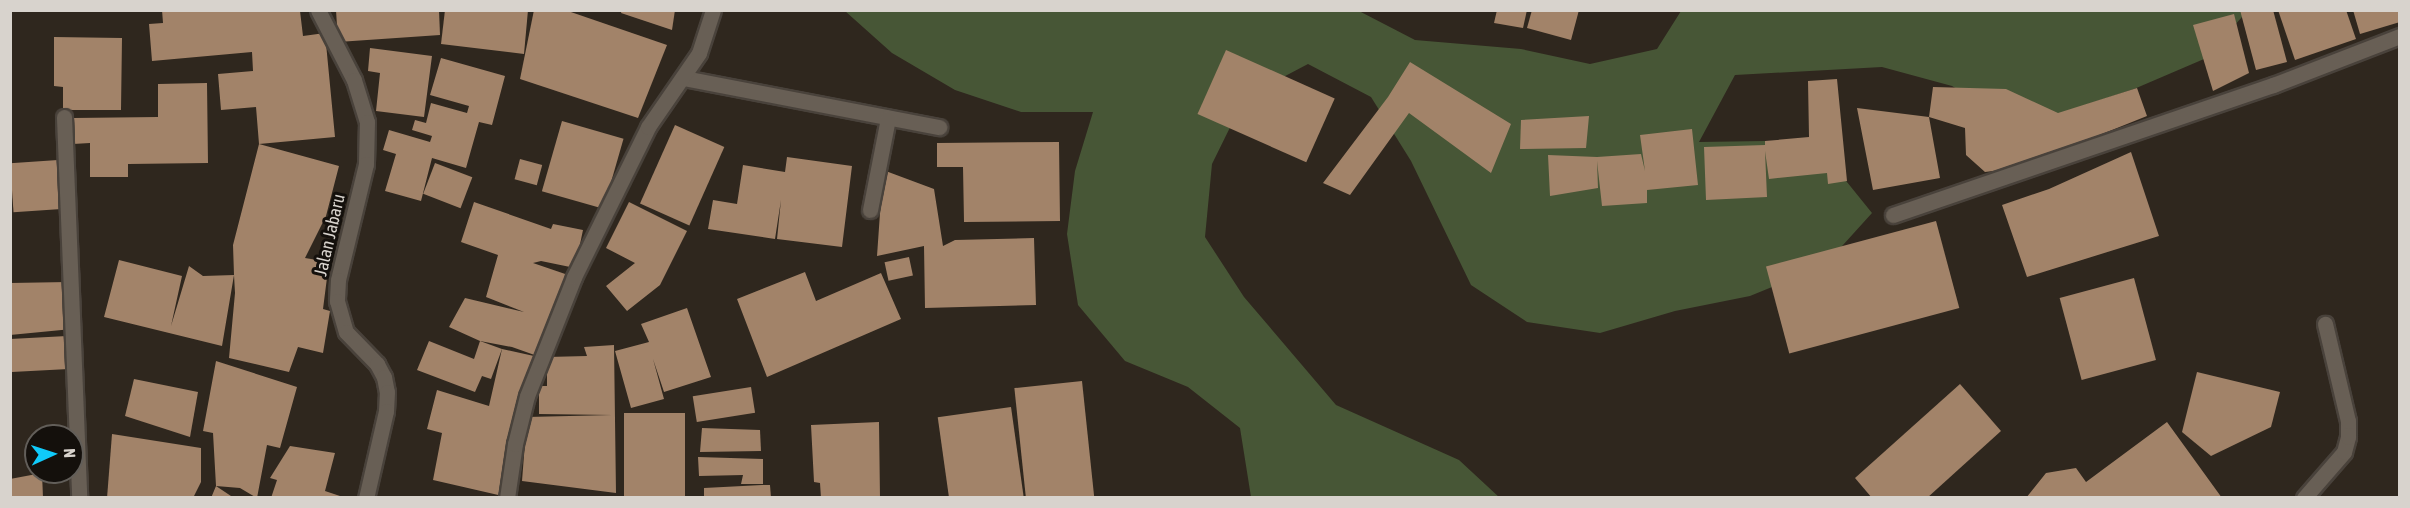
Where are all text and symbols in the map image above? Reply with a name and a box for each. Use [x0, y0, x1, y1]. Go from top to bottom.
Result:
street label: Jalan Jabaru [310, 192, 350, 278]
north arrow [24, 424, 84, 484]
text: N [61, 448, 79, 458]

